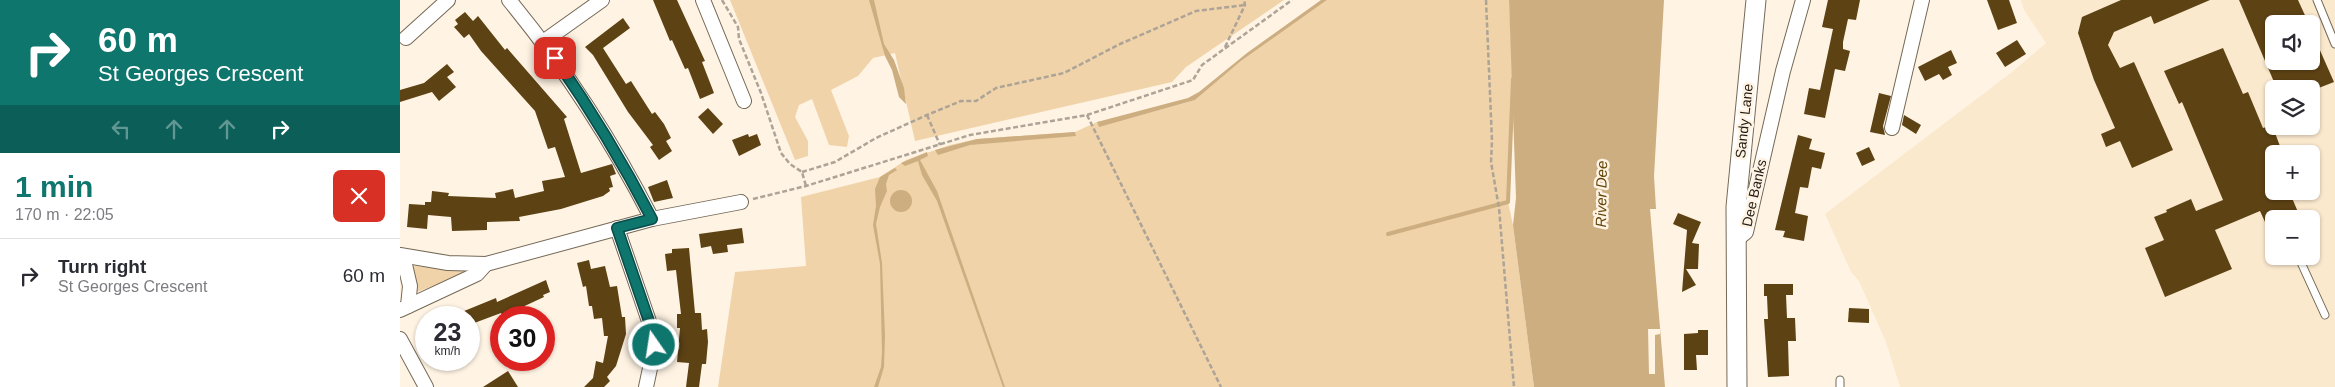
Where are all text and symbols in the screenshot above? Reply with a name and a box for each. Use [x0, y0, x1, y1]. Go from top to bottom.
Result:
map controls [2265, 15, 2320, 265]
button: sound [2265, 15, 2320, 70]
icon: right [15, 20, 80, 85]
text: 60 m [98, 20, 178, 59]
pin [534, 37, 576, 79]
icon: arrive [541, 44, 569, 72]
text: St Georges Crescent [98, 61, 303, 86]
button: layers [2265, 80, 2320, 135]
street label: Sandy Lane [1732, 83, 1756, 159]
icon: left [107, 115, 135, 143]
icon: ahead [160, 115, 188, 143]
icon: ahead [213, 115, 241, 143]
icon: right [266, 115, 294, 143]
button: + [2265, 145, 2320, 200]
street label: Dee Banks [1739, 158, 1769, 228]
water label: River Dee [1592, 161, 1610, 227]
text: 1 min [15, 170, 93, 203]
button: close [333, 170, 385, 222]
text: 170 m · 22:05 [15, 206, 114, 223]
button: − [2265, 210, 2320, 265]
text: Turn right [58, 256, 146, 277]
icon: right [15, 262, 43, 290]
text: 60 m [343, 265, 385, 286]
text: St Georges Crescent [58, 278, 207, 295]
speed limit sign: 30 [490, 306, 555, 371]
text: 23 [434, 318, 461, 346]
position arrow [627, 318, 679, 370]
text: km/h [434, 344, 461, 358]

